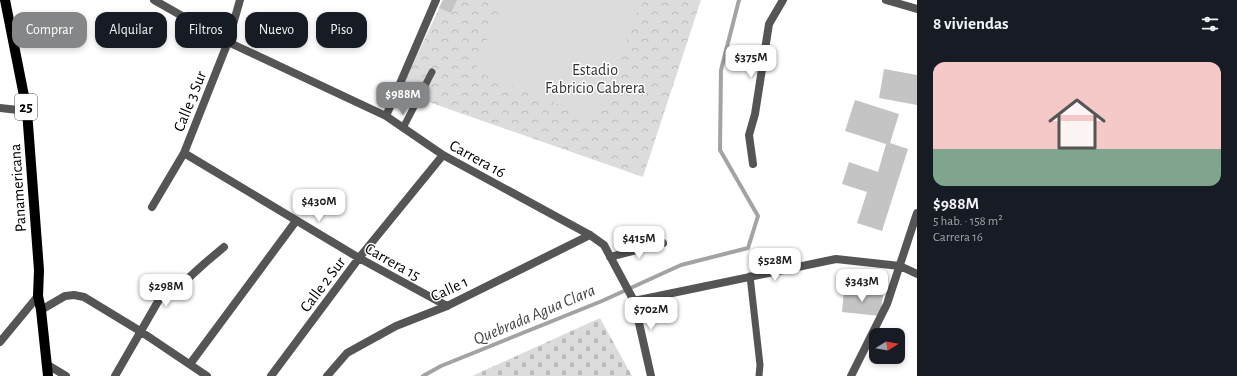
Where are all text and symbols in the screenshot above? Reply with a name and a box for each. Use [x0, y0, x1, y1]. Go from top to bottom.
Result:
chip: Comprar [12, 12, 87, 48]
chip: Alquilar [95, 12, 167, 48]
chip: Filtros [175, 12, 237, 48]
chip: Nuevo [245, 12, 308, 48]
chip: Piso [316, 12, 367, 48]
icon: filters [1199, 13, 1221, 35]
text: 8 viviendas [933, 15, 1009, 32]
pin: $375M [723, 45, 779, 79]
text: $375M [734, 51, 768, 64]
park label: Estadio Fabricio Cabrera [545, 62, 645, 96]
street label: Calle 3 Sur [171, 68, 210, 134]
pin: $988M [375, 82, 431, 116]
text: $988M [385, 88, 421, 101]
icon: home [1041, 88, 1113, 160]
road number: 25 [15, 94, 37, 120]
street label: Carrera 16 [447, 137, 508, 181]
street label: Panamericana [7, 143, 29, 233]
pin: $430M [291, 189, 347, 223]
text: $430M [301, 195, 337, 208]
text: $988M [933, 195, 979, 212]
text: 5 hab. · 158 m² [933, 215, 1003, 228]
pin: $415M [611, 226, 667, 260]
text: Carrera 16 [933, 231, 983, 244]
text: $415M [622, 232, 656, 245]
street label: Carrera 15 [362, 240, 423, 284]
pin: $528M [747, 248, 803, 282]
street label: Calle 2 Sur [297, 253, 349, 315]
text: $528M [758, 254, 792, 267]
pin: $343M [834, 269, 890, 303]
street label: Calle 1 [428, 273, 471, 304]
pin: $298M [138, 274, 194, 308]
text: $343M [845, 275, 879, 288]
text: $298M [148, 280, 184, 293]
water label: Quebrada Agua Clara [471, 281, 598, 349]
pin: $702M [623, 297, 679, 331]
text: $702M [634, 303, 668, 316]
north arrow [869, 328, 905, 364]
map controls [869, 328, 905, 364]

